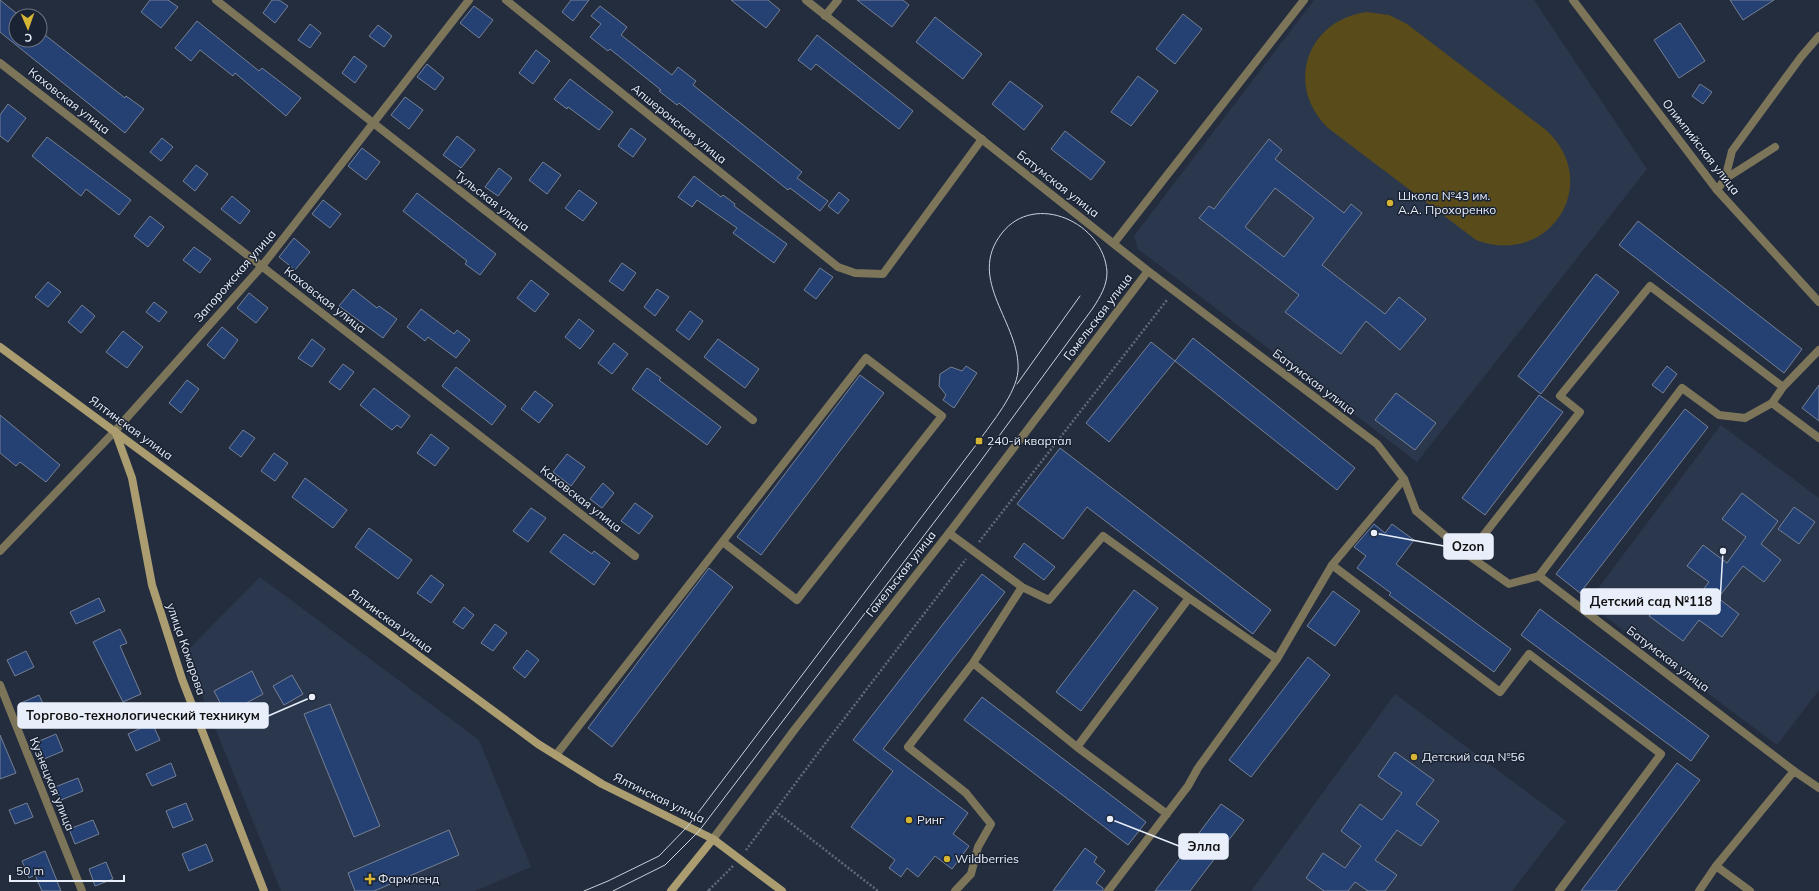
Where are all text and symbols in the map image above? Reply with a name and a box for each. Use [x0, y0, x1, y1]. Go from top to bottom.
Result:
north arrow [8, 8, 48, 48]
text: С [24, 31, 32, 45]
street label: Каховская улица [25, 64, 113, 137]
street label: Апшеронская улица [629, 81, 730, 167]
street label: Олимпийская улица [1659, 96, 1743, 198]
street label: Батумская улица [1014, 147, 1102, 220]
street label: Тульская улица [452, 167, 533, 234]
place label: Школа №43 им. А.А. Прохоренко [1398, 188, 1496, 217]
marker: Школа №43 им. А.А. Прохоренко [1385, 198, 1395, 208]
street label: Запорожская улица [190, 226, 279, 325]
street label: Каховская улица [281, 263, 369, 336]
street label: Гомельская улица [1060, 270, 1135, 363]
street label: Батумская улица [1270, 346, 1359, 418]
street label: Ялтинская улица [87, 392, 176, 463]
place label: 240-й квартал [987, 433, 1072, 448]
marker: 240-й квартал [974, 436, 984, 446]
street label: Каховская улица [537, 462, 625, 535]
street label: Гомельская улица [862, 528, 939, 620]
callout: Ozon [1444, 534, 1493, 559]
text: Ozon [1452, 538, 1484, 554]
street label: Ялтинская улица [347, 585, 436, 656]
callout: Детский сад №118 [1581, 589, 1720, 614]
text: Детский сад №118 [1590, 593, 1712, 609]
street label: улица Комарова [164, 601, 209, 697]
street label: Батумская улица [1624, 623, 1713, 695]
callout: Торгово-технологический техникум [18, 703, 268, 728]
text: Торгово-технологический техникум [26, 707, 260, 724]
street label: Кузнецкая улица [27, 735, 78, 833]
place label: Детский сад №56 [1422, 749, 1525, 764]
marker: Детский сад №56 [1409, 752, 1419, 762]
street label: Ялтинская улица [611, 769, 707, 826]
place label: Ринг [917, 812, 945, 827]
marker: Ринг [904, 815, 914, 825]
callout: Элла [1179, 834, 1228, 859]
text: Элла [1187, 838, 1221, 854]
place label: Wildberries [955, 851, 1019, 866]
marker: Wildberries [942, 854, 952, 864]
scale bar [10, 857, 124, 883]
text: 50 m [16, 863, 44, 878]
place label: Фармленд [378, 871, 439, 886]
marker: Фармленд [365, 874, 375, 884]

